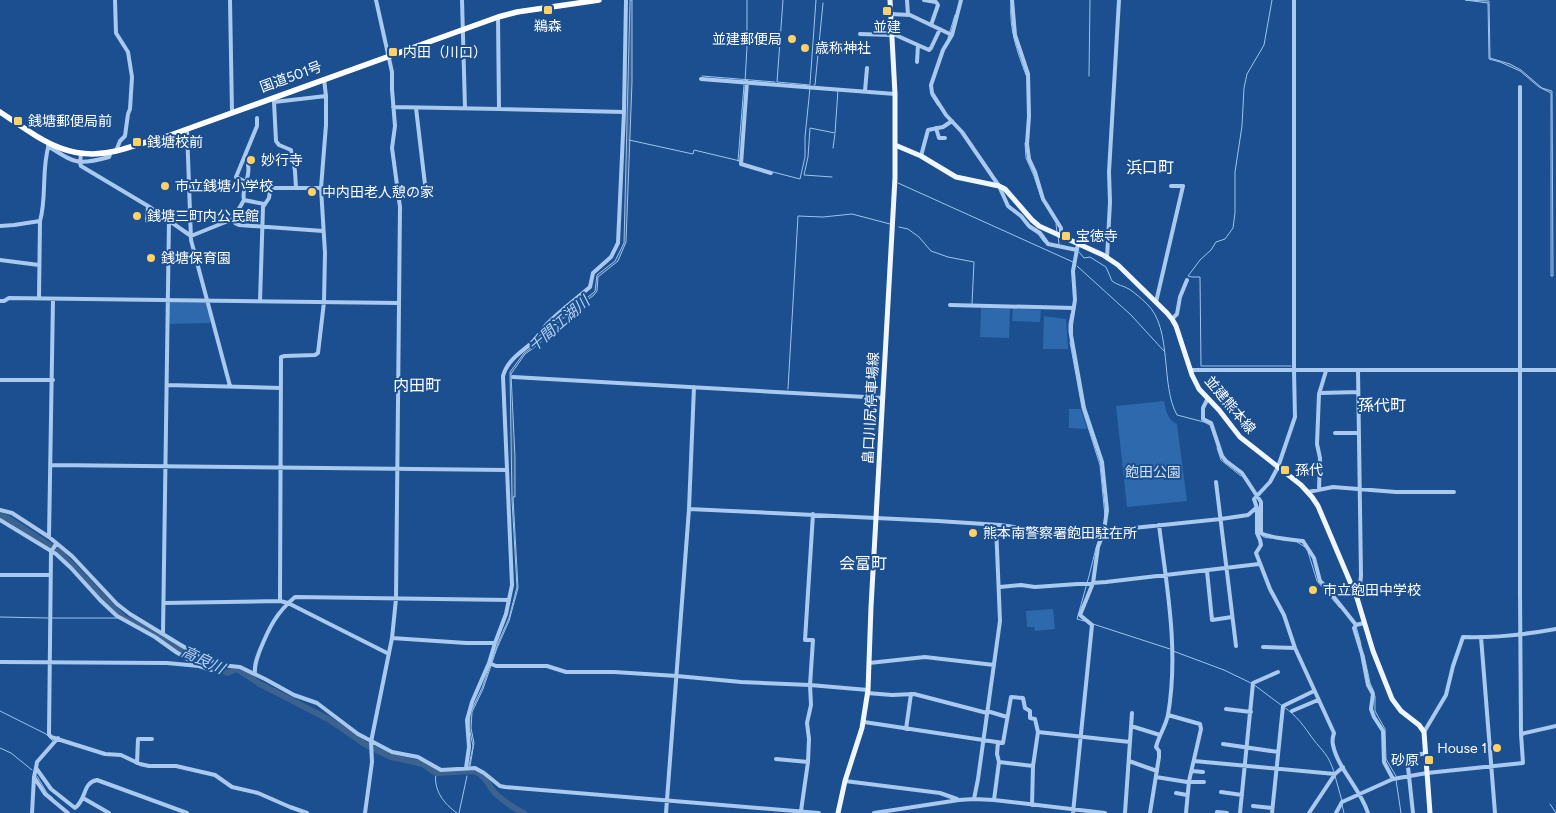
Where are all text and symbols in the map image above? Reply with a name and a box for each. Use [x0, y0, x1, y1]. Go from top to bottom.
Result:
marker: 鵜森 [542, 4, 554, 16]
marker: 並建 [881, 5, 893, 17]
place label: 鵜森 [534, 18, 562, 35]
place label: 並建 [873, 19, 901, 36]
place label: 並建郵便局 [712, 31, 782, 48]
marker: 並建郵便局 [786, 33, 798, 45]
place label: 歳称神社 [815, 40, 871, 57]
marker: 歳称神社 [799, 42, 811, 54]
place label: 内田（川口） [403, 44, 487, 61]
marker: 内田（川口） [387, 46, 399, 58]
street label: 国道501号 [258, 58, 324, 96]
place label: 銭塘郵便局前 [28, 113, 112, 130]
marker: 銭塘郵便局前 [12, 115, 24, 127]
place label: 銭塘校前 [147, 134, 203, 151]
marker: 銭塘校前 [131, 136, 143, 148]
place label: 妙行寺 [261, 152, 303, 169]
marker: 妙行寺 [245, 154, 257, 166]
district label: 浜口町 [1126, 158, 1174, 177]
place label: 市立銭塘小学校 [175, 178, 273, 195]
marker: 市立銭塘小学校 [159, 180, 171, 192]
place label: 中内田老人憩の家 [322, 184, 434, 201]
marker: 中内田老人憩の家 [306, 186, 318, 198]
place label: 銭塘三町内公民館 [147, 208, 259, 225]
marker: 銭塘三町内公民館 [131, 210, 143, 222]
place label: 宝徳寺 [1076, 228, 1118, 245]
marker: 宝徳寺 [1060, 230, 1072, 242]
place label: 銭塘保育園 [161, 250, 231, 267]
marker: 銭塘保育園 [145, 252, 157, 264]
water label: 千間江湖川 [525, 291, 595, 355]
street label: 畠口川尻停車場線 [860, 352, 882, 464]
street label: 並建熊本線 [1201, 373, 1259, 437]
district label: 内田町 [393, 376, 441, 395]
district label: 孫代町 [1358, 396, 1406, 415]
place label: 孫代 [1295, 462, 1323, 479]
park label: 飽田公園 [1125, 464, 1181, 481]
marker: 孫代 [1279, 464, 1291, 476]
place label: 熊本南警察署飽田駐在所 [983, 525, 1137, 542]
marker: 熊本南警察署飽田駐在所 [967, 527, 979, 539]
district label: 会富町 [839, 554, 887, 573]
place label: 市立飽田中学校 [1323, 582, 1421, 599]
marker: 市立飽田中学校 [1307, 584, 1319, 596]
water label: 高良川 [179, 642, 229, 679]
place label: House 1 [1437, 740, 1487, 757]
marker: House 1 [1491, 742, 1503, 754]
place label: 砂原 [1391, 752, 1419, 769]
marker: 砂原 [1423, 754, 1435, 766]

